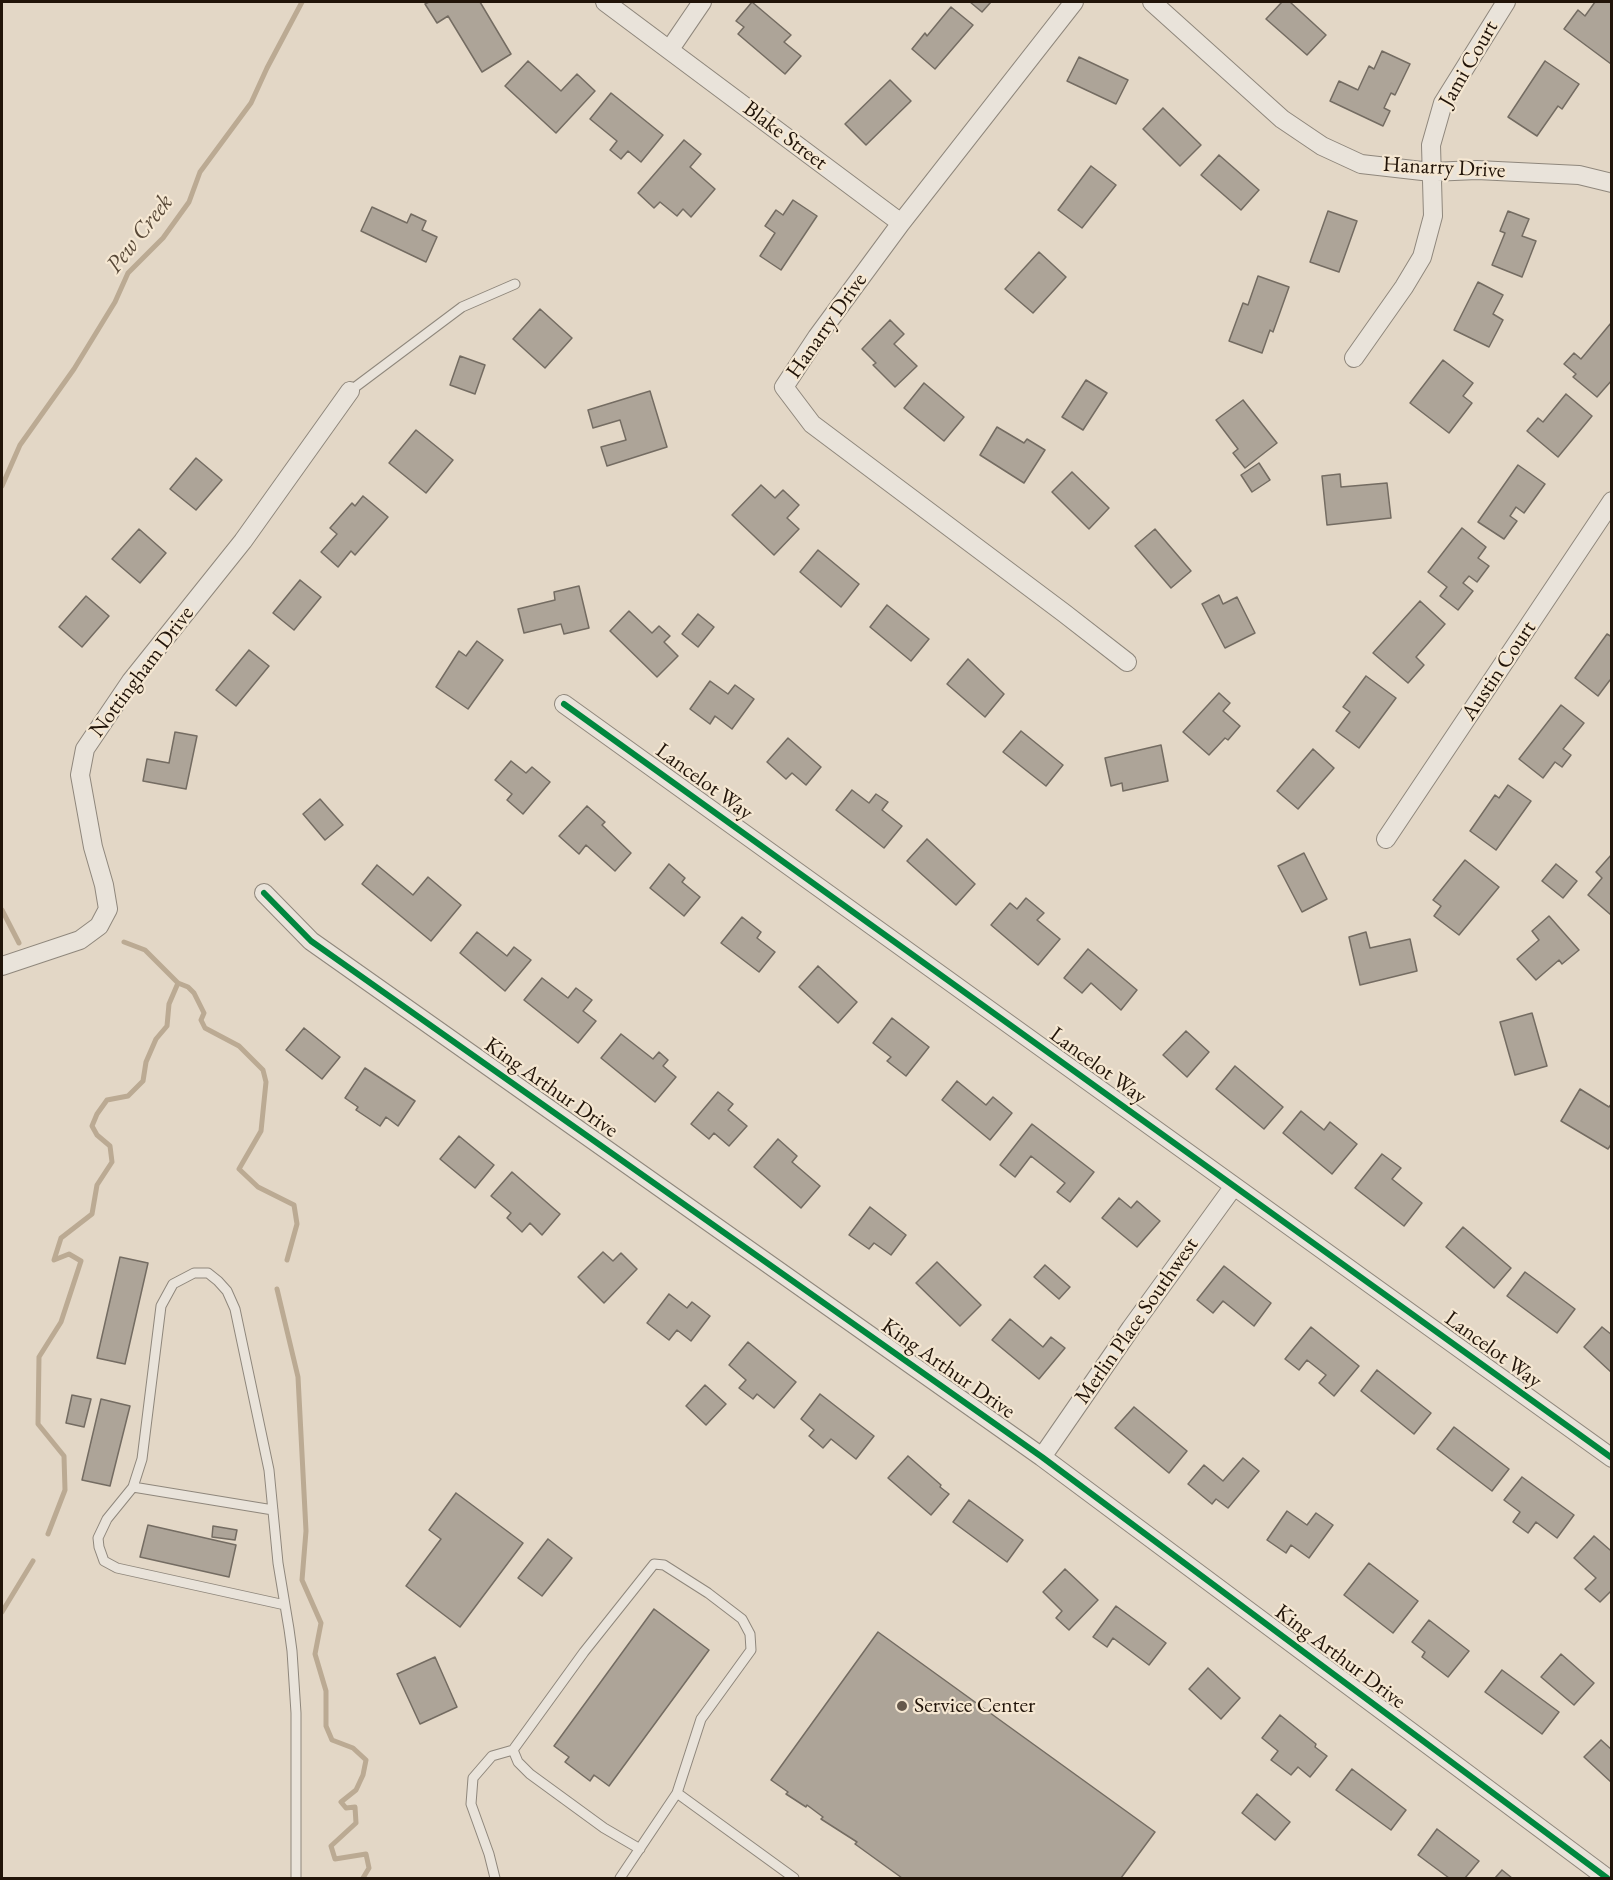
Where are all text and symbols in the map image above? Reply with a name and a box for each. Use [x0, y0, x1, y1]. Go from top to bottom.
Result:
street label: Jami Court [1434, 16, 1504, 112]
street label: Blake Street [738, 96, 832, 176]
street label: Hanarry Drive [1382, 152, 1506, 184]
water label: Pew Creek [100, 189, 180, 279]
street label: Hanarry Drive [781, 268, 873, 384]
street label: Nottingham Drive [84, 601, 200, 743]
street label: Austin Court [1456, 616, 1542, 726]
street label: Lancelot Way [650, 738, 758, 826]
street label: Lancelot Way [1044, 1022, 1152, 1110]
street label: King Arthur Drive [479, 1032, 623, 1144]
street label: Merlin Place Southwest [1070, 1233, 1204, 1409]
street label: Lancelot Way [1439, 1306, 1547, 1394]
street label: King Arthur Drive [876, 1313, 1020, 1425]
street label: King Arthur Drive [1269, 1599, 1411, 1715]
place label: Service Center [914, 1693, 1035, 1719]
marker: Service Center [895, 1699, 909, 1713]

